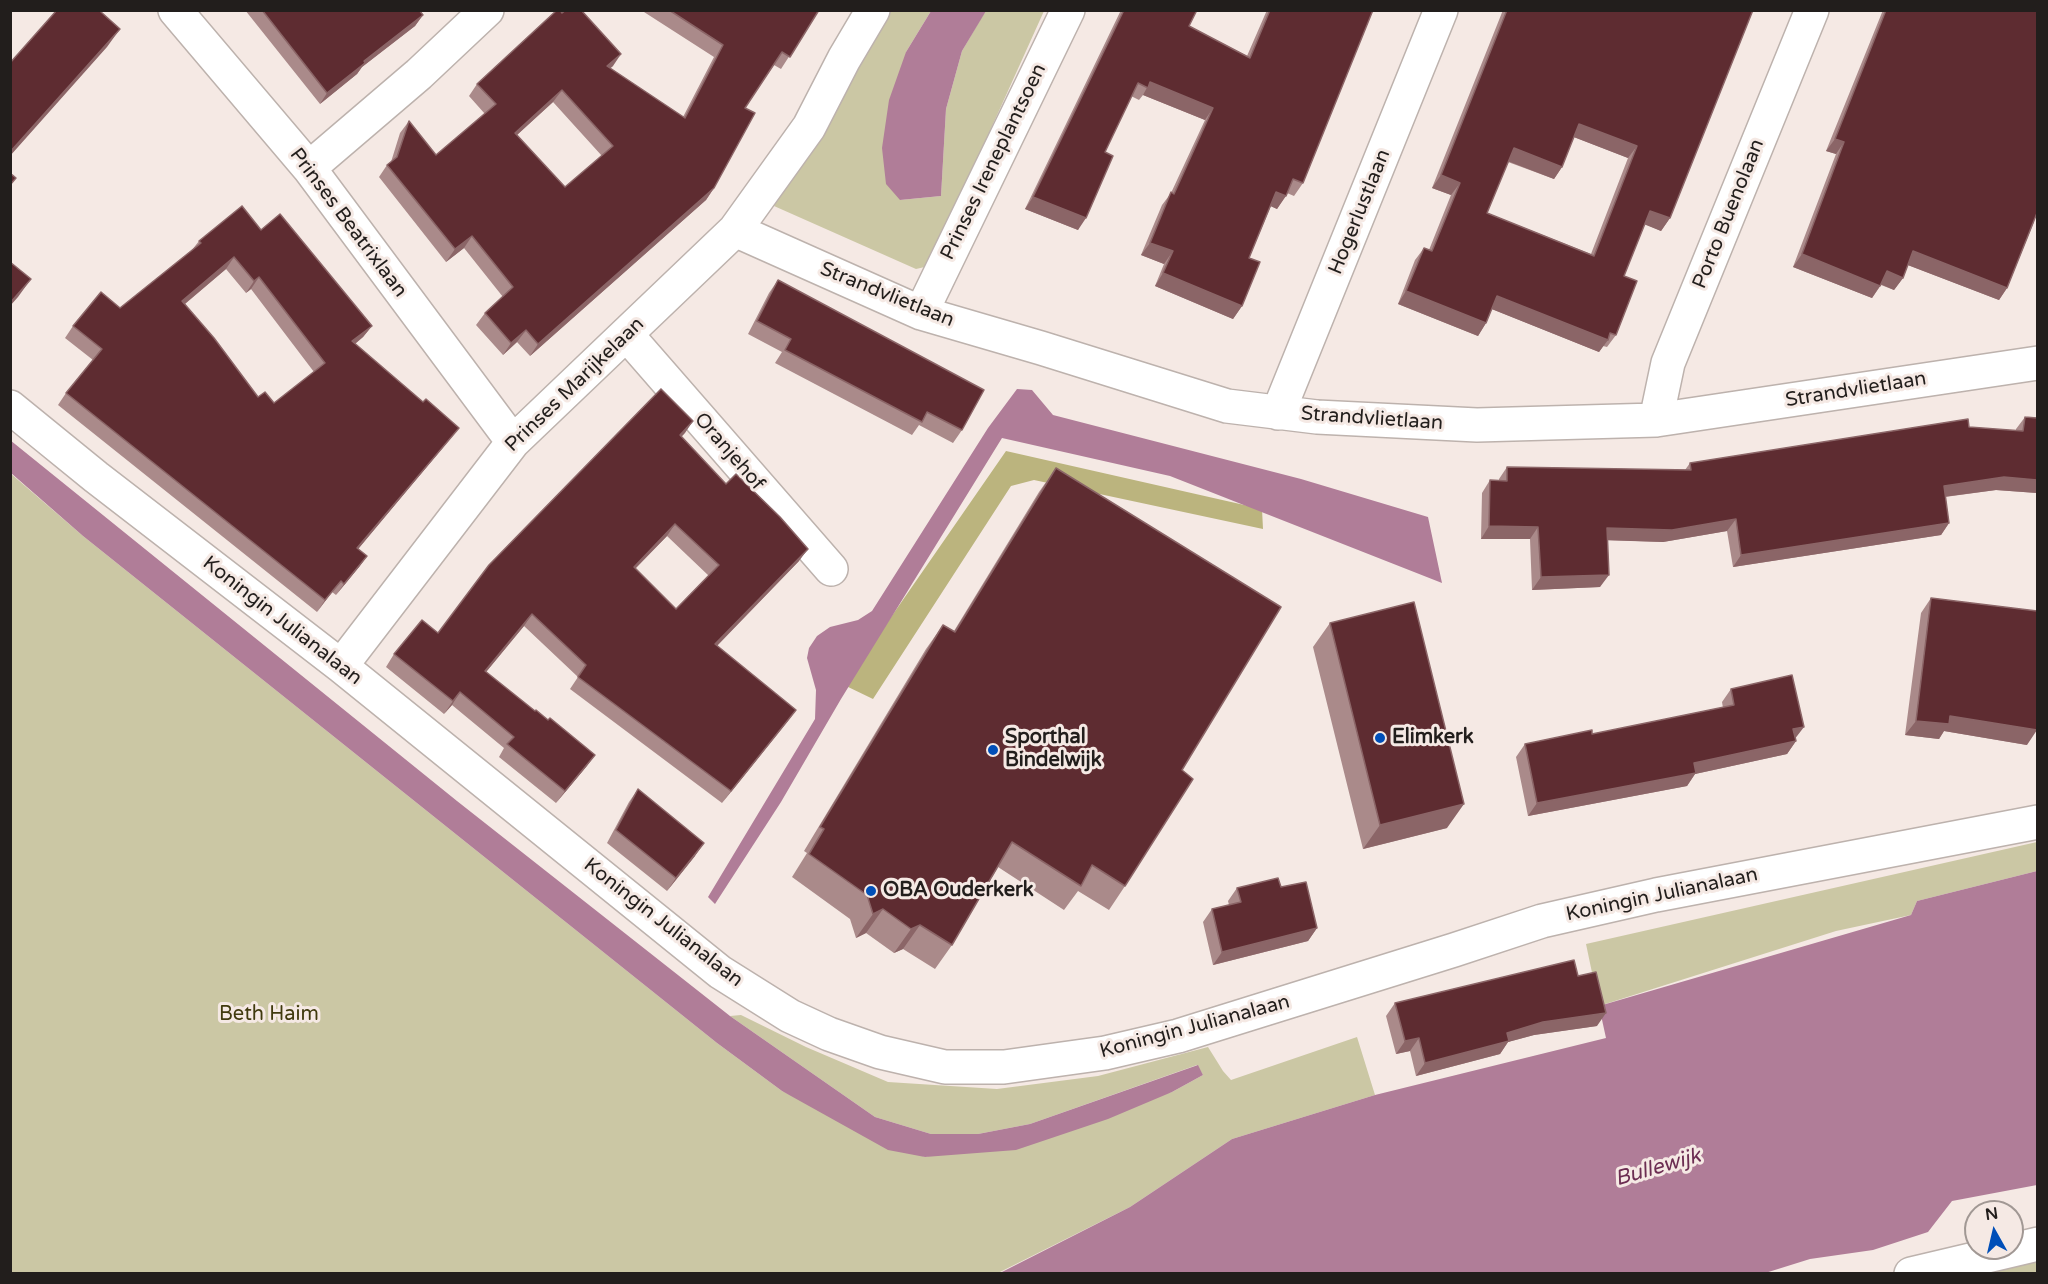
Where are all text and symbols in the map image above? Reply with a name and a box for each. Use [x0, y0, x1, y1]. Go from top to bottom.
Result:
street label: Prinses Ireneplantsoen [936, 60, 1052, 264]
street label: Porto Buenolaan [1688, 136, 1770, 292]
street label: Prinses Beatrixlaan [284, 144, 412, 302]
street label: Hogerlustlaan [1324, 146, 1396, 278]
street label: Strandvlietlaan [816, 257, 958, 333]
street label: Prinses Marijkelaan [501, 313, 649, 457]
street label: Strandvlietlaan [1784, 367, 1928, 413]
street label: Strandvlietlaan [1300, 402, 1444, 436]
street label: Oranjehof [689, 408, 769, 496]
street label: Koningin Julianalaan [198, 551, 366, 691]
place label: Sporthal Bindelwijk [1005, 726, 1102, 773]
place label: Elimkerk [1392, 726, 1474, 750]
marker: Elimkerk [1373, 731, 1387, 745]
marker: Sporthal Bindelwijk [986, 743, 1000, 757]
street label: Koningin Julianalaan [579, 853, 747, 993]
street label: Koningin Julianalaan [1564, 863, 1760, 927]
place label: OBA Ouderkerk [883, 879, 1034, 903]
marker: OBA Ouderkerk [864, 884, 878, 898]
street label: Koningin Julianalaan [1097, 990, 1293, 1064]
park label: Beth Haim [219, 1003, 319, 1027]
water label: Bullewijk [1612, 1144, 1704, 1192]
north arrow [1964, 1200, 2024, 1260]
text: N [1984, 1203, 2000, 1225]

